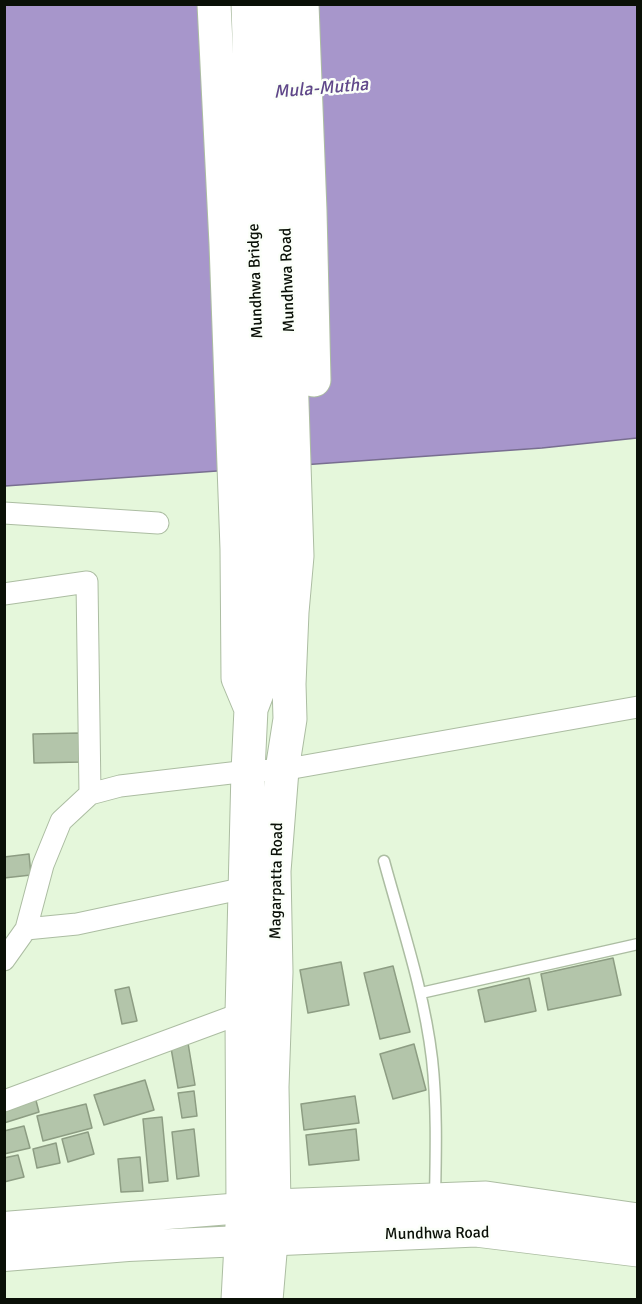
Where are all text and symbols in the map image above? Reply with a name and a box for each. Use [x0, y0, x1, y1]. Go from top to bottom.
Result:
water label: Mula-Mutha [273, 74, 369, 104]
street label: Mundhwa Bridge [244, 223, 268, 339]
street label: Mundhwa Road [277, 227, 299, 333]
street label: Magarpatta Road [266, 822, 288, 940]
street label: Mundhwa Road [385, 1223, 489, 1245]

